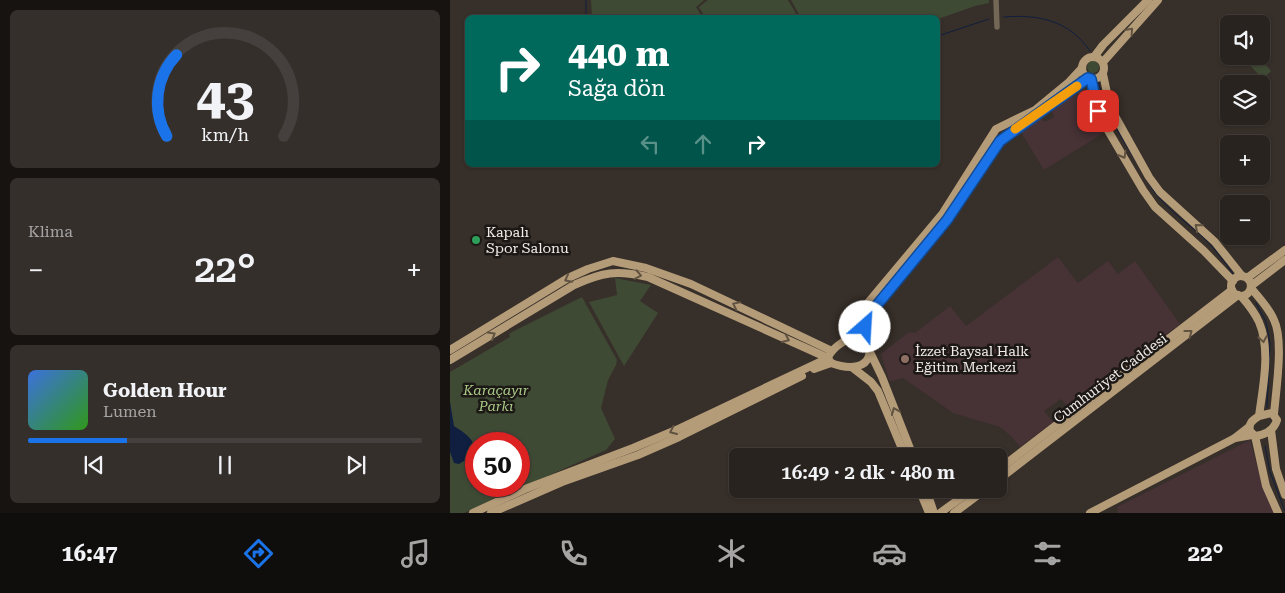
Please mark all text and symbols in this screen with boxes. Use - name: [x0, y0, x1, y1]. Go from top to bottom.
- map controls: [1220, 15, 1270, 245]
- button: sound: [1220, 15, 1270, 65]
- one-way arrow: [1124, 27, 1133, 36]
- text: 440 m: [568, 34, 669, 75]
- icon: right: [485, 35, 550, 100]
- text: 43: [196, 67, 254, 128]
- button: layers: [1220, 75, 1270, 125]
- text: Sağa dön: [568, 76, 665, 101]
- pin: [1077, 90, 1119, 132]
- icon: arrive: [1084, 97, 1112, 125]
- text: km/h: [201, 124, 249, 145]
- icon: left: [636, 130, 664, 158]
- icon: ahead: [689, 130, 717, 158]
- icon: right: [742, 130, 770, 158]
- button: +: [1220, 135, 1270, 185]
- one-way arrow: [1117, 150, 1127, 159]
- button: −: [1220, 195, 1270, 245]
- text: Klima: [28, 222, 73, 241]
- place label: Kapalı Spor Salonu: [486, 224, 569, 256]
- one-way arrow: [1195, 224, 1204, 232]
- marker: Kapalı Spor Salonu: [470, 234, 482, 246]
- text: 22°: [194, 247, 256, 291]
- text: −: [28, 254, 44, 287]
- text: +: [406, 254, 422, 287]
- one-way arrow: [633, 269, 642, 279]
- one-way arrow: [564, 273, 573, 283]
- position arrow: [838, 300, 890, 352]
- one-way arrow: [732, 301, 741, 311]
- street label: Cumhuriyet Caddesi: [1050, 330, 1170, 426]
- one-way arrow: [1183, 330, 1193, 339]
- one-way arrow: [486, 331, 495, 341]
- one-way arrow: [782, 334, 790, 344]
- one-way arrow: [1258, 334, 1268, 343]
- place label: İzzet Baysal Halk Eğitim Merkezi: [915, 343, 1029, 375]
- marker: İzzet Baysal Halk Eğitim Merkezi: [899, 353, 911, 365]
- text: Golden Hour: [103, 379, 227, 402]
- park label: Karaçayır Parkı: [462, 382, 529, 414]
- text: Lumen: [103, 402, 157, 421]
- one-way arrow: [891, 407, 902, 416]
- one-way arrow: [669, 424, 678, 435]
- speed limit sign: 50: [465, 432, 530, 497]
- icon: previous: [80, 451, 108, 479]
- icon: pause: [211, 451, 239, 479]
- icon: next: [342, 451, 370, 479]
- text: 16:49 · 2 dk · 480 m: [781, 461, 955, 484]
- icon: directions: [241, 536, 276, 571]
- icon: music: [398, 536, 433, 571]
- icon: phone: [556, 536, 591, 571]
- icon: climate: [714, 536, 749, 571]
- icon: car: [872, 536, 907, 571]
- icon: filters: [1030, 536, 1065, 571]
- text: 16:47: [61, 541, 118, 566]
- text: 22°: [1188, 541, 1223, 566]

